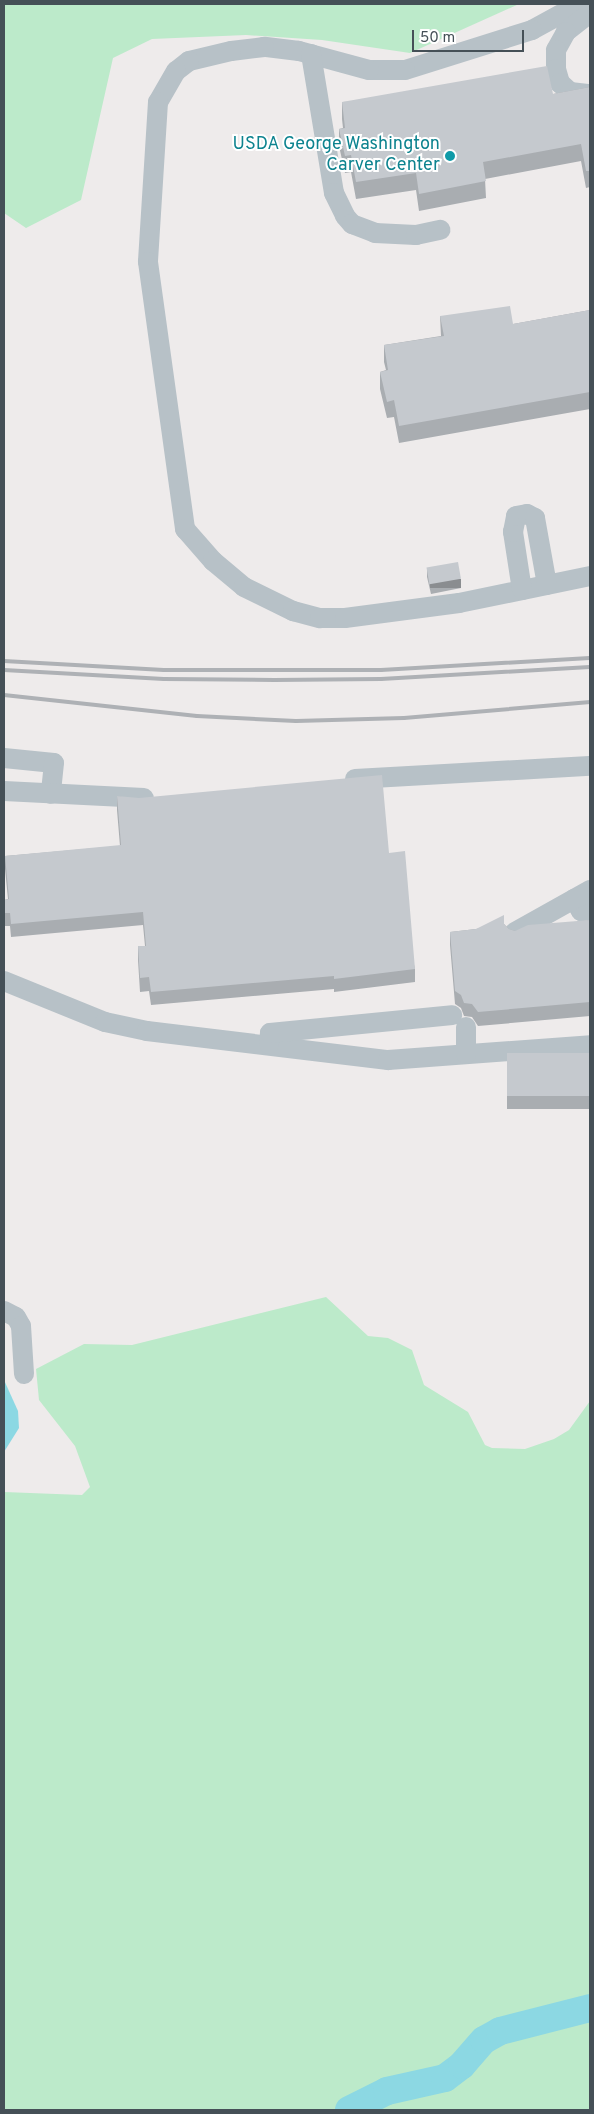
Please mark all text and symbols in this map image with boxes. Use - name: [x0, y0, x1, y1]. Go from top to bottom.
- scale bar: [414, 20, 526, 52]
- text: 50 m: [420, 29, 455, 48]
- place label: USDA George Washington Carver Center: [232, 135, 440, 178]
- marker: USDA George Washington Carver Center: [444, 150, 456, 162]

